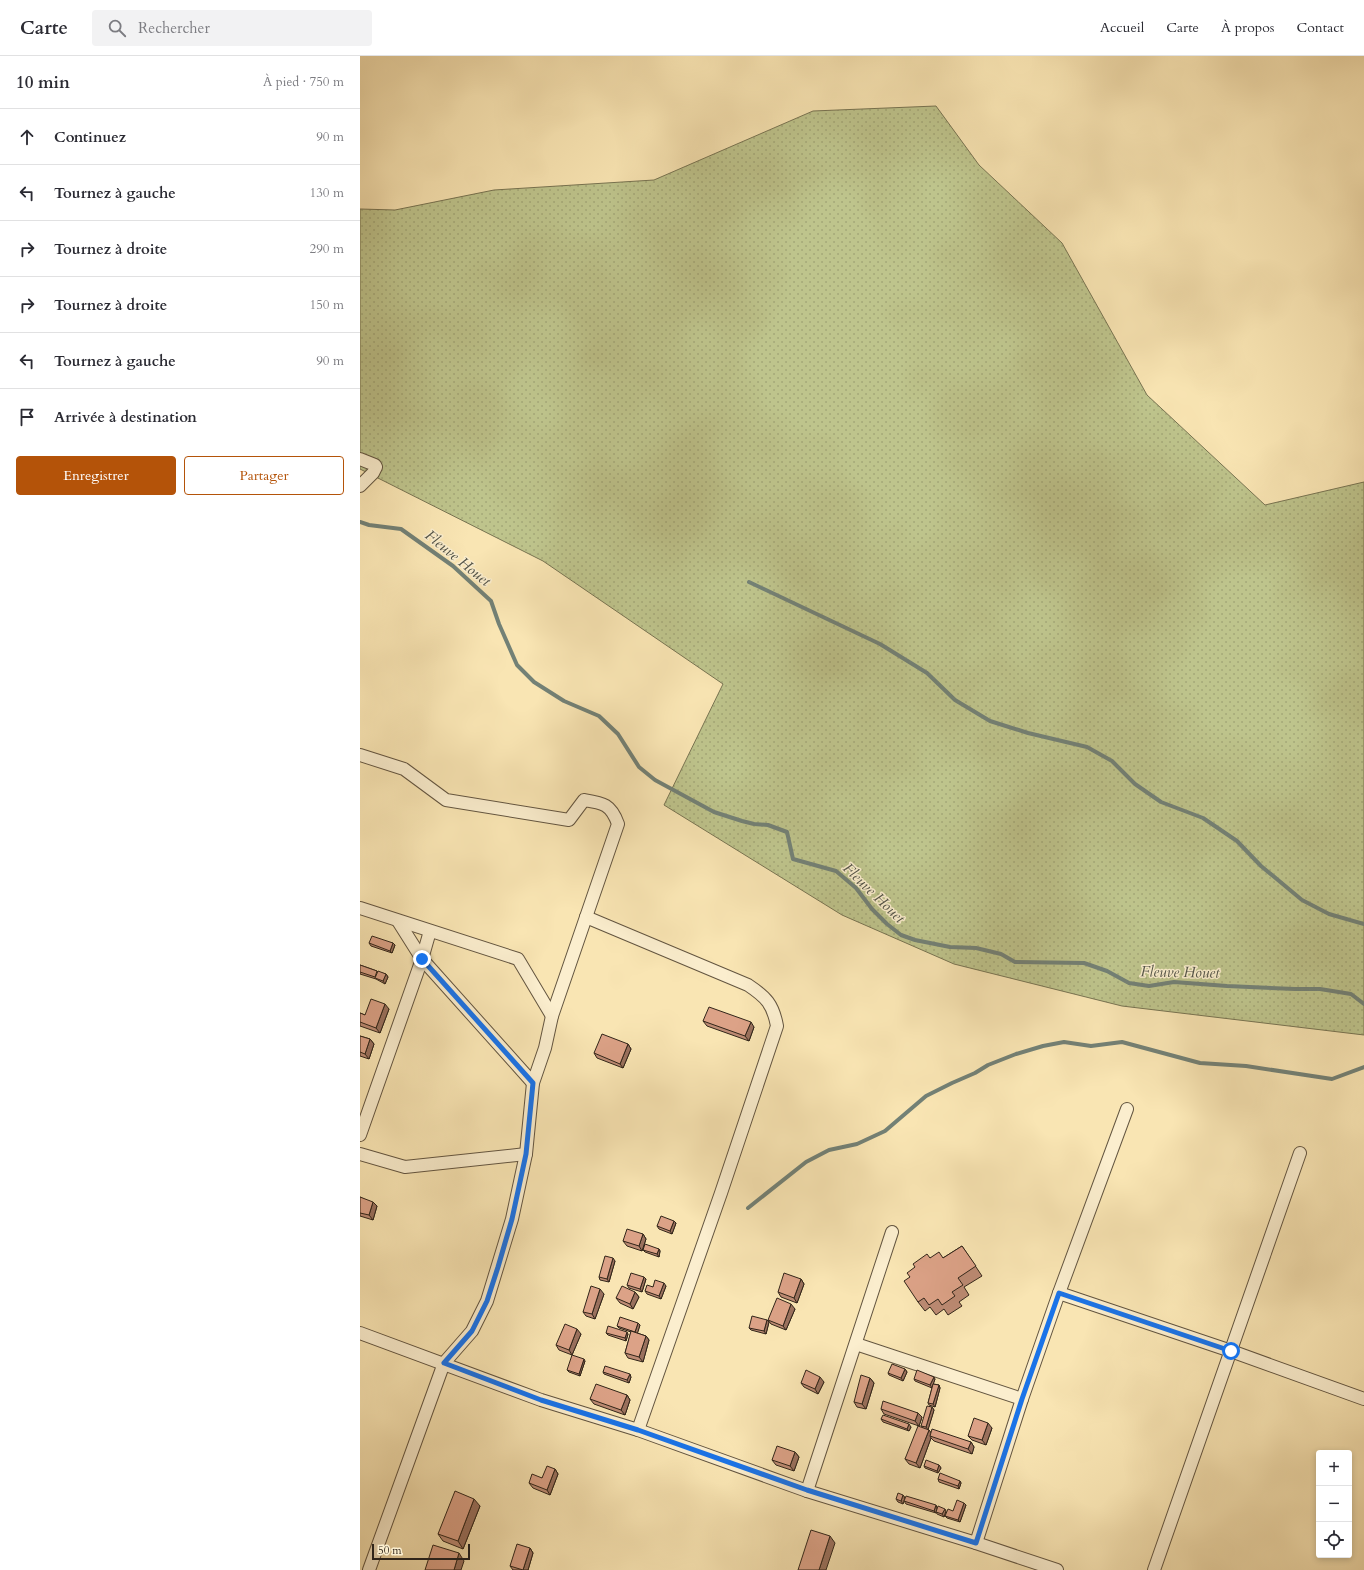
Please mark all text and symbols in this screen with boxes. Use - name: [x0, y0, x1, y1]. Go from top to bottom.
- search box: [92, 10, 372, 46]
- text: Carte: [20, 15, 68, 41]
- icon: search: [106, 17, 128, 39]
- text: Rechercher: [138, 18, 210, 38]
- text: Accueil: [1100, 18, 1144, 37]
- text: Carte: [1166, 18, 1199, 37]
- text: À propos: [1221, 18, 1274, 37]
- text: Contact: [1296, 18, 1344, 37]
- text: 10 min: [16, 71, 70, 94]
- text: À pied · 750 m: [263, 73, 344, 91]
- icon: ahead: [16, 126, 38, 148]
- text: Continuez: [54, 127, 126, 147]
- text: 90 m: [316, 128, 344, 146]
- icon: left: [16, 182, 38, 204]
- text: Tournez à gauche: [54, 183, 176, 203]
- text: 130 m: [310, 184, 344, 202]
- icon: right: [16, 238, 38, 260]
- text: Tournez à droite: [54, 239, 167, 259]
- text: 290 m: [310, 240, 344, 258]
- icon: right: [16, 294, 38, 316]
- text: Tournez à droite: [54, 295, 167, 315]
- text: 150 m: [310, 296, 344, 314]
- icon: left: [16, 350, 38, 372]
- text: Tournez à gauche: [54, 351, 176, 371]
- text: 90 m: [316, 352, 344, 370]
- icon: arrive: [16, 406, 38, 428]
- text: Arrivée à destination: [54, 407, 197, 427]
- button: Enregistrer: [16, 456, 176, 495]
- button: Partager: [184, 456, 344, 495]
- water label: Fleuve Houet: [421, 525, 496, 591]
- water label: Fleuve Houet: [839, 858, 910, 928]
- route end: [413, 950, 431, 968]
- water label: Fleuve Houet: [1140, 961, 1220, 983]
- route start: [1222, 1342, 1240, 1360]
- map controls: [1316, 1450, 1352, 1558]
- button: +: [1316, 1450, 1352, 1486]
- button: −: [1316, 1486, 1352, 1522]
- button: locate: [1316, 1522, 1352, 1558]
- scale bar: [372, 1542, 470, 1561]
- text: 50 m: [378, 1543, 402, 1558]

